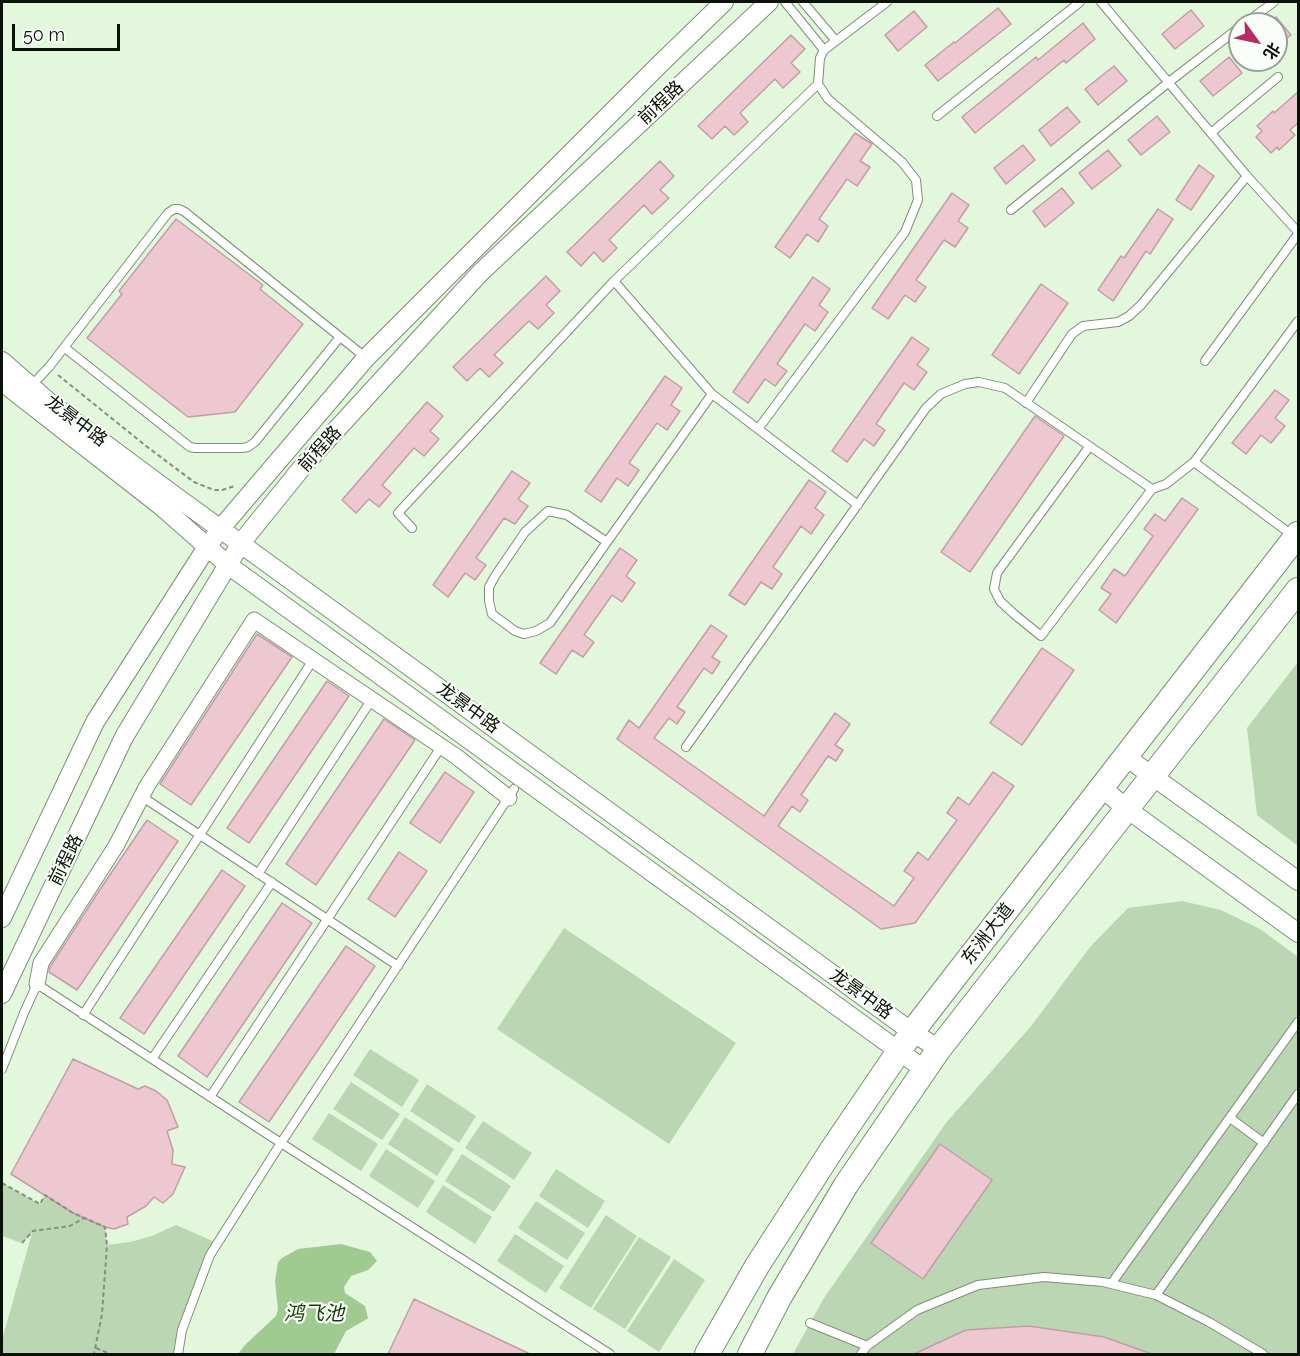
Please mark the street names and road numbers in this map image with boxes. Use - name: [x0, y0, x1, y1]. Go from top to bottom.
- street label: 前程路: [634, 77, 688, 129]
- street label: 龙景中路: [41, 391, 111, 451]
- street label: 前程路: [294, 422, 346, 476]
- street label: 龙景中路: [433, 678, 503, 738]
- street label: 前程路: [44, 831, 88, 889]
- street label: 东洲大道: [957, 899, 1019, 969]
- street label: 龙景中路: [826, 964, 896, 1024]

